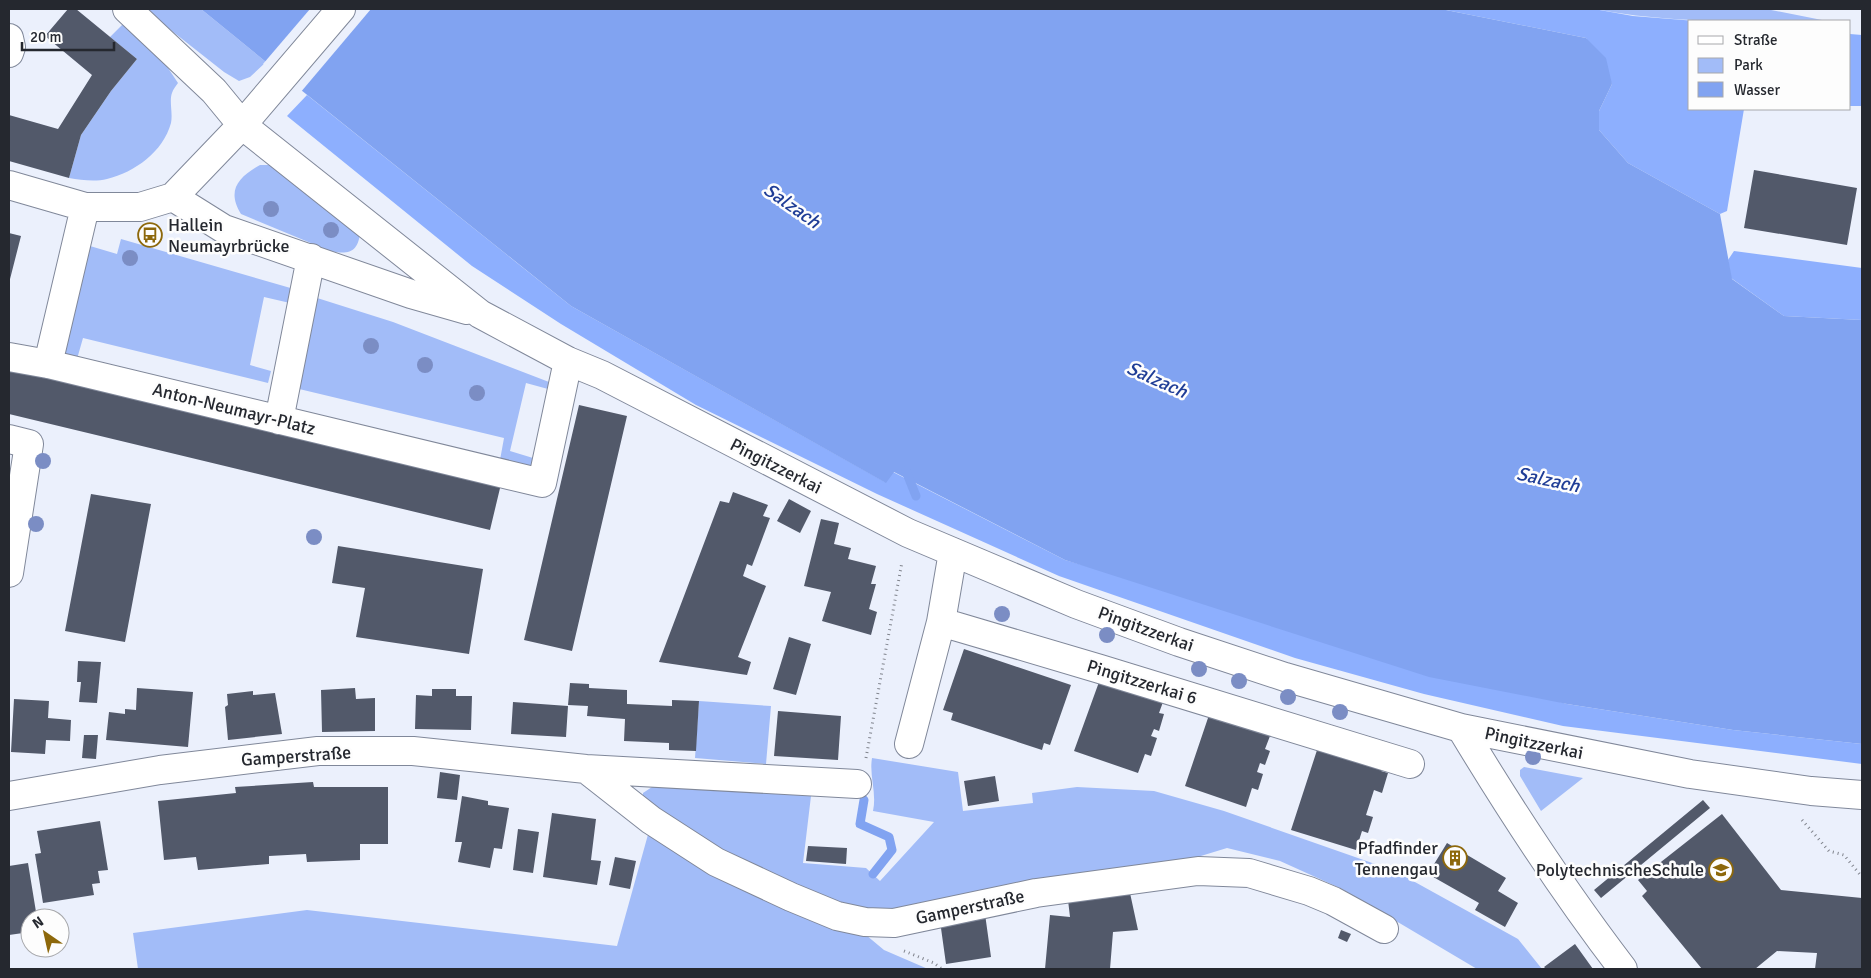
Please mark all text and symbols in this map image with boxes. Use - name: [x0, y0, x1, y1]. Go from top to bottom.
- scale bar: [22, 20, 115, 52]
- legend: [1688, 20, 1851, 110]
- text: 20 m: [30, 28, 61, 46]
- text: Straße: [1734, 31, 1778, 49]
- text: Park: [1734, 56, 1763, 74]
- text: Wasser: [1734, 81, 1780, 99]
- water label: Salzach: [759, 178, 825, 234]
- place label: Hallein Neumayrbrücke: [168, 214, 289, 257]
- bus stop icon: Hallein Neumayrbrücke: [137, 222, 163, 248]
- water label: Salzach: [1123, 356, 1191, 404]
- street label: Anton-Neumayr-Platz: [150, 378, 318, 440]
- street label: Pingitzzerkai: [726, 433, 826, 499]
- water label: Salzach: [1514, 462, 1582, 498]
- street label: Pingitzzerkai: [1095, 602, 1197, 656]
- street label: Pingitzzerkai 6: [1084, 655, 1200, 709]
- street label: Pingitzzerkai: [1483, 722, 1585, 764]
- street label: Gamperstraße: [240, 741, 352, 771]
- place label: Pfadfinder Tennengau: [1355, 837, 1438, 880]
- building icon: Pfadfinder Tennengau: [1442, 845, 1468, 871]
- school or university icon: PolytechnischeSchule: [1708, 857, 1734, 883]
- place label: PolytechnischeSchule: [1536, 859, 1704, 881]
- street label: Gamperstraße: [914, 885, 1026, 929]
- north arrow: [20, 908, 70, 958]
- text: N: [29, 913, 47, 932]

